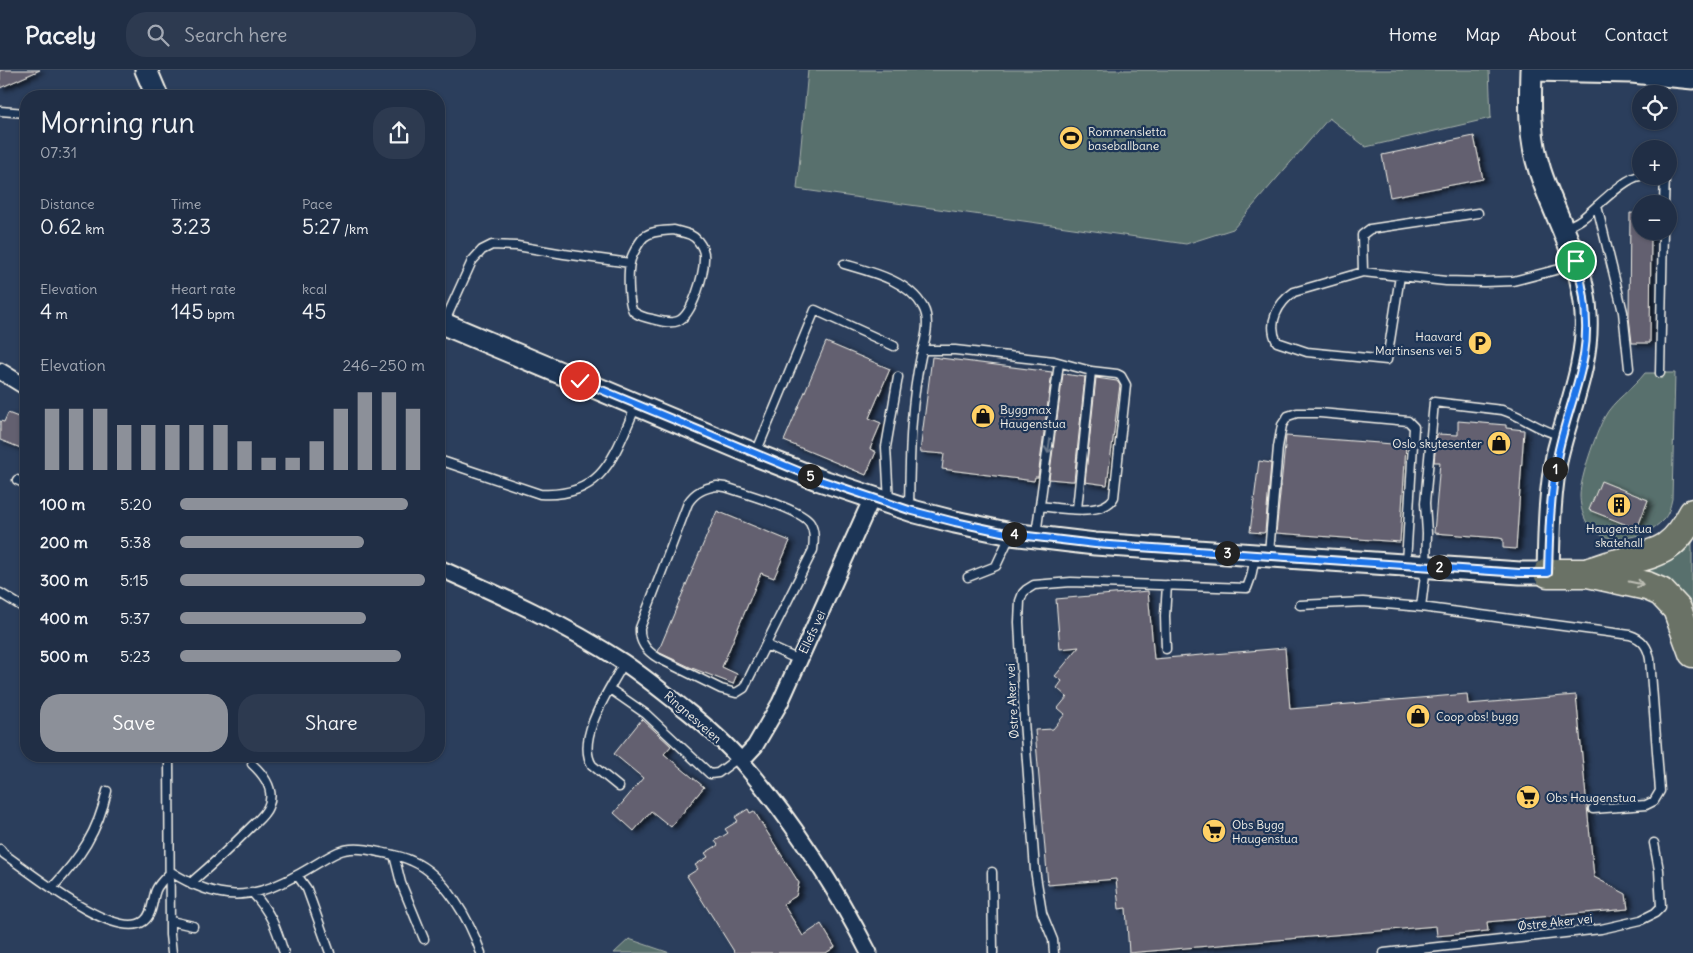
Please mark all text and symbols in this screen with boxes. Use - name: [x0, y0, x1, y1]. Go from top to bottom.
- search box: [126, 12, 476, 57]
- text: Pacely: [25, 20, 96, 50]
- icon: search: [144, 21, 172, 49]
- text: Search here: [184, 23, 287, 47]
- text: Home: [1389, 23, 1437, 46]
- text: Map: [1465, 23, 1500, 46]
- text: About: [1528, 23, 1576, 46]
- text: Contact: [1604, 23, 1668, 46]
- map controls: [1632, 85, 1677, 240]
- button: locate: [1632, 85, 1677, 130]
- text: Morning run: [40, 105, 195, 141]
- button: share: [373, 107, 425, 159]
- place label: Rommensletta baseballbane: [1088, 124, 1166, 153]
- sports icon: Rommensletta baseballbane: [1058, 125, 1084, 151]
- button: +: [1632, 140, 1677, 185]
- text: 07:31: [40, 142, 77, 162]
- text: Distance: [40, 195, 95, 213]
- text: Time: [171, 195, 201, 213]
- text: Pace: [302, 195, 332, 213]
- button: −: [1632, 195, 1677, 240]
- text: 0.62: [40, 213, 82, 240]
- text: 3:23: [171, 213, 211, 240]
- text: 5:27: [302, 213, 341, 240]
- text: km: [82, 220, 105, 238]
- text: /km: [341, 220, 368, 238]
- pin: [1555, 240, 1597, 282]
- icon: arrive: [1562, 247, 1590, 275]
- text: Elevation: [40, 280, 97, 298]
- text: Heart rate: [171, 280, 236, 298]
- text: kcal: [302, 280, 327, 298]
- text: 4: [40, 298, 52, 325]
- text: 145: [171, 298, 204, 325]
- text: 45: [302, 298, 326, 325]
- text: m: [52, 305, 68, 323]
- text: bpm: [204, 305, 235, 323]
- place label: Haavard Martinsens vei 5: [1375, 329, 1462, 358]
- parking icon: Haavard Martinsens vei 5: [1467, 330, 1493, 356]
- text: Elevation: [40, 355, 106, 375]
- text: 246–250 m: [343, 355, 425, 375]
- pin: [559, 360, 601, 402]
- icon: check: [566, 367, 594, 395]
- place label: Byggmax Haugenstua: [1000, 402, 1066, 431]
- shop icon: Byggmax Haugenstua: [970, 403, 996, 429]
- shop icon: Oslo skytesenter: [1486, 430, 1512, 456]
- place label: Oslo skytesenter: [1392, 436, 1482, 451]
- one-way arrow: [1044, 438, 1054, 454]
- pin: 1: [1542, 456, 1568, 482]
- text: 1: [1553, 460, 1558, 478]
- pin: 5: [798, 464, 822, 488]
- text: 5: [806, 467, 815, 485]
- building icon: Haugenstua skatehall: [1606, 492, 1632, 518]
- text: 100 m: [40, 494, 85, 514]
- text: 5:20: [120, 494, 152, 514]
- place label: Haugenstua skatehall: [1586, 521, 1652, 550]
- pin: 4: [1002, 522, 1026, 546]
- text: 4: [1010, 525, 1019, 543]
- text: 200 m: [40, 532, 88, 552]
- text: 5:38: [120, 532, 151, 552]
- pin: 3: [1214, 540, 1240, 566]
- text: 3: [1224, 544, 1231, 562]
- pin: 2: [1426, 554, 1452, 580]
- text: 2: [1436, 558, 1443, 576]
- text: 300 m: [40, 570, 88, 590]
- text: 5:15: [120, 570, 148, 590]
- one-way arrow: [1627, 579, 1643, 588]
- text: 400 m: [40, 608, 88, 628]
- text: 5:37: [120, 608, 150, 628]
- street label: Ellefs vei: [795, 608, 829, 656]
- text: 500 m: [40, 646, 88, 666]
- text: 5:23: [120, 646, 151, 666]
- street label: Østre Aker vei: [1003, 663, 1021, 739]
- street label: Ringnesveien: [661, 688, 725, 746]
- button: Save: [40, 694, 228, 752]
- button: Share: [238, 694, 425, 752]
- shop icon: Coop obs! bygg: [1405, 703, 1431, 729]
- place label: Coop obs! bygg: [1436, 709, 1518, 724]
- supermarket icon: Obs Haugenstua: [1515, 784, 1541, 810]
- place label: Obs Haugenstua: [1546, 790, 1636, 805]
- place label: Obs Bygg Haugenstua: [1232, 817, 1298, 846]
- supermarket icon: Obs Bygg Haugenstua: [1201, 818, 1227, 844]
- street label: Østre Aker vei: [1517, 911, 1593, 933]

